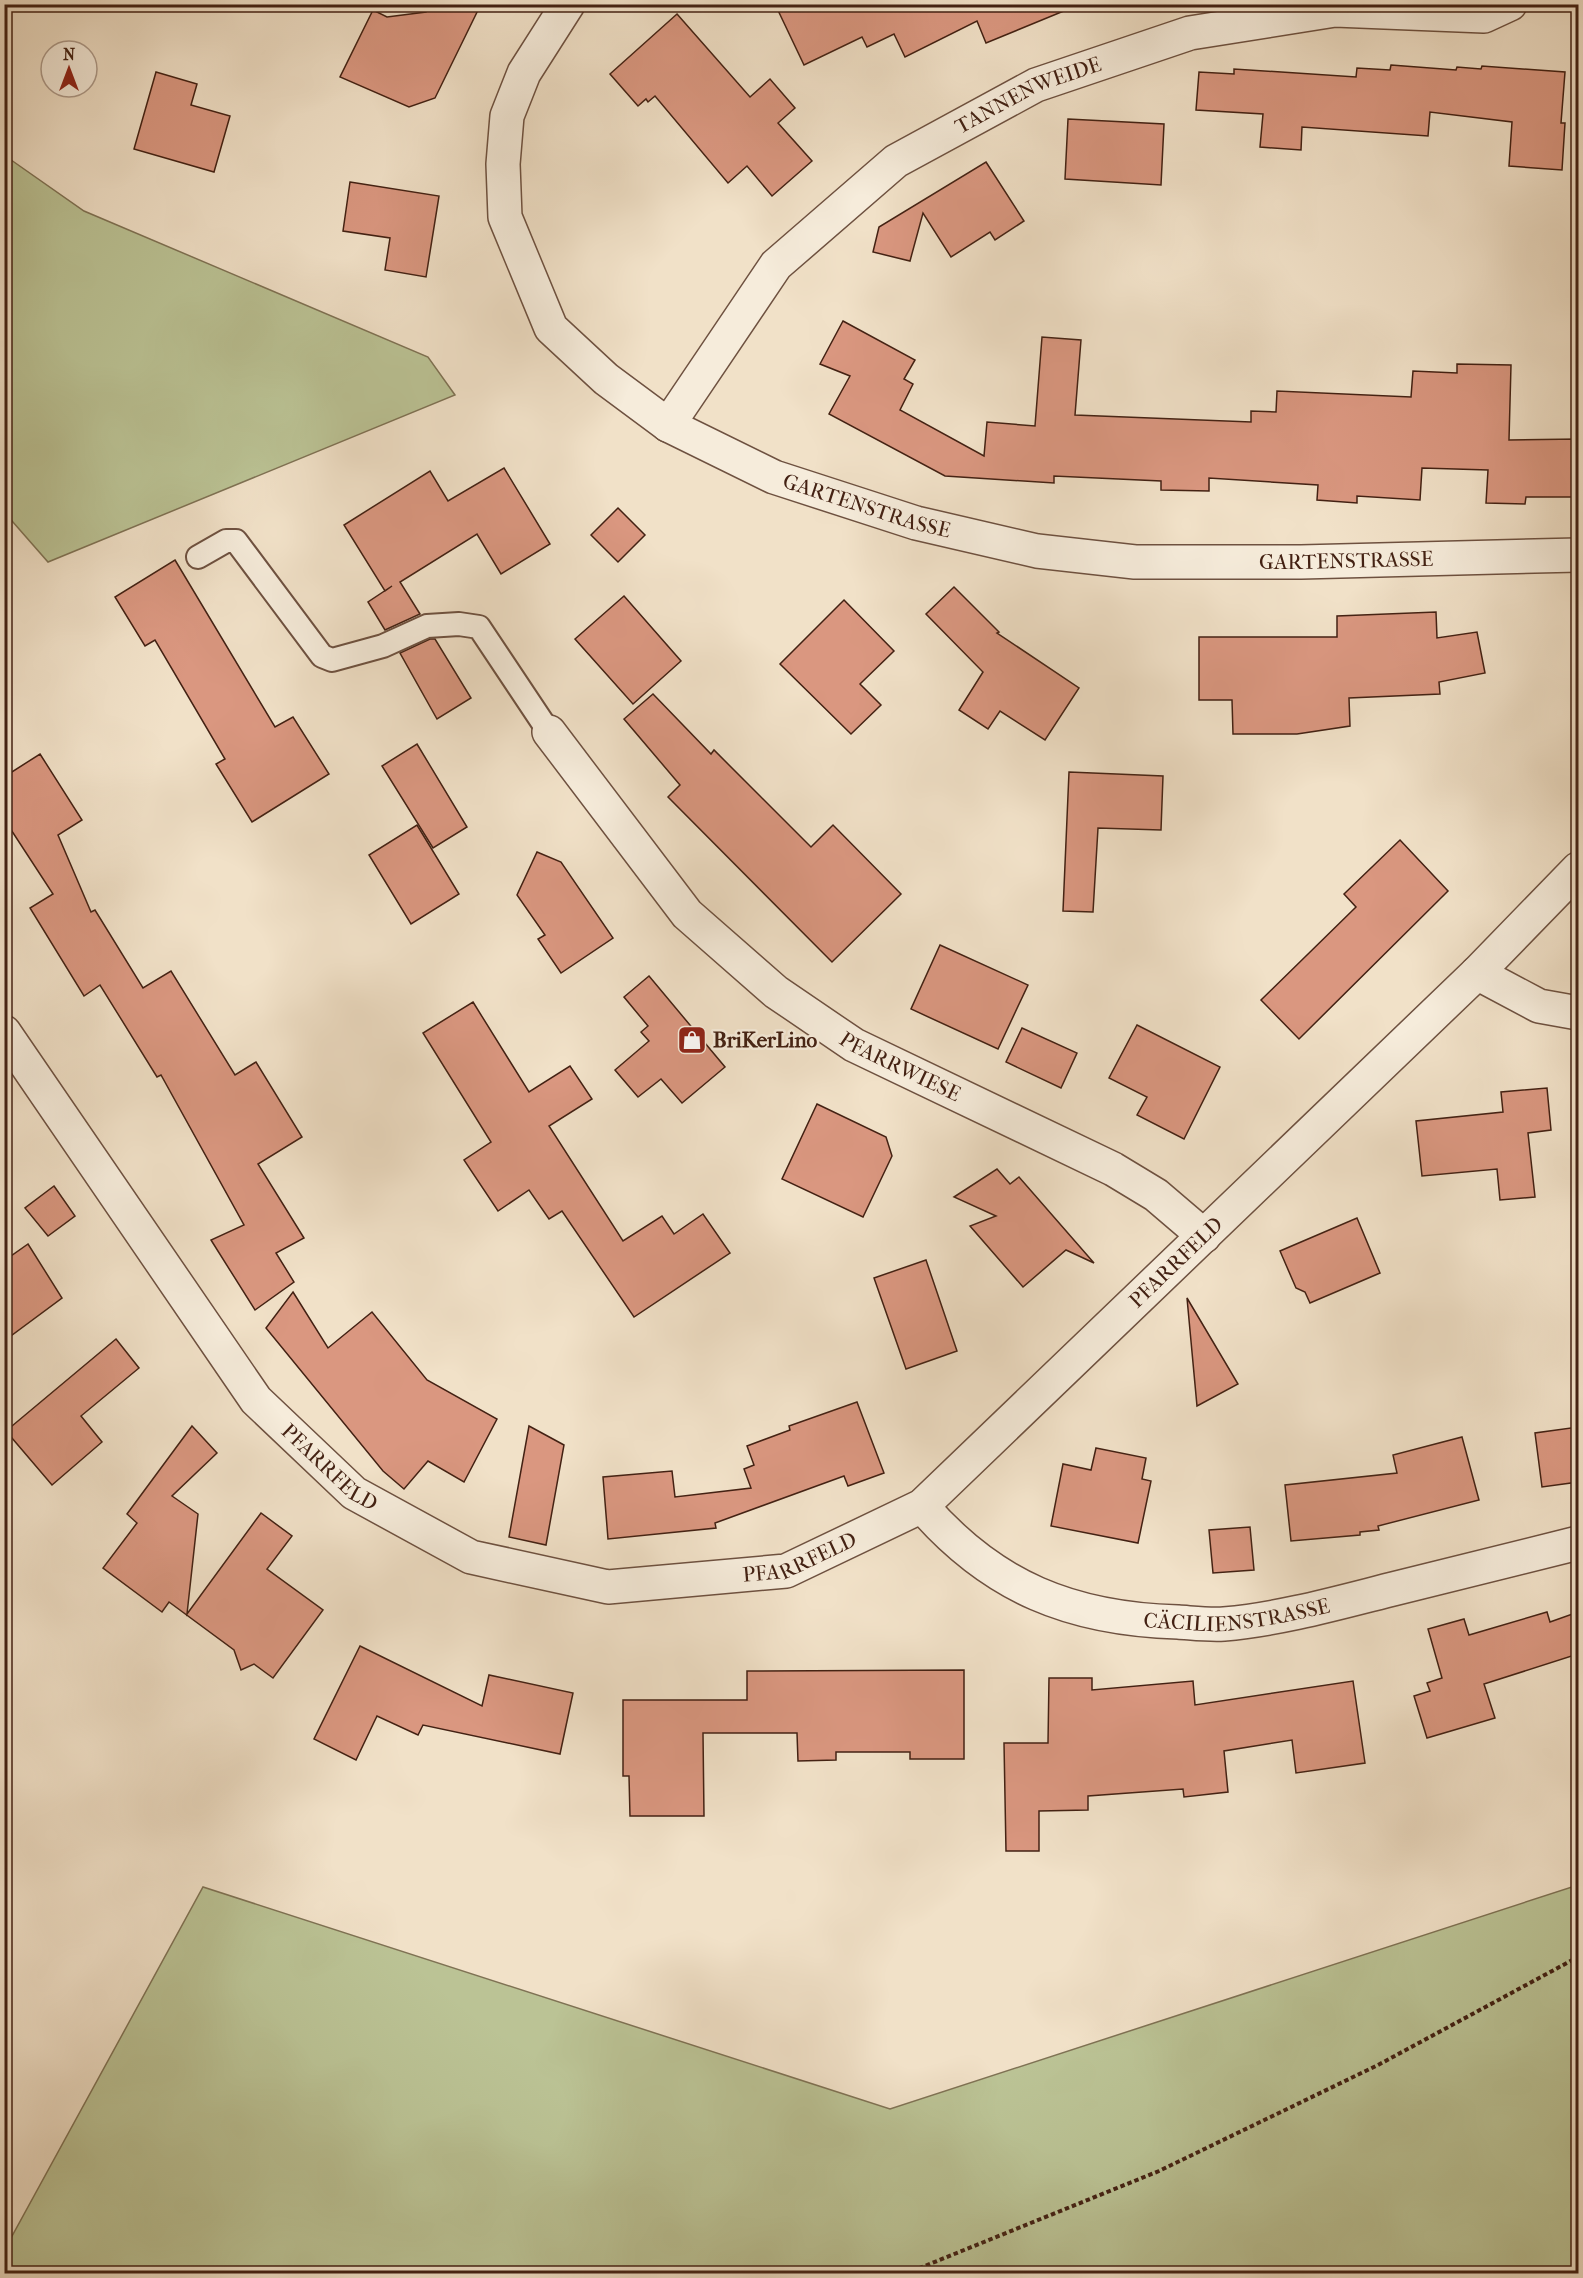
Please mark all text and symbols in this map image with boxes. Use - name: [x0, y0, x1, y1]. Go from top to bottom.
- north arrow: [39, 39, 99, 99]
- text: N: [63, 45, 76, 64]
- street label: TANNENWEIDE: [951, 52, 1104, 139]
- street label: GARTENSTRASSE: [780, 469, 953, 543]
- street label: GARTENSTRASSE: [1259, 547, 1434, 574]
- shop icon: BriKerLino: [676, 1024, 708, 1056]
- street label: PFARRWIESE: [835, 1027, 965, 1106]
- place label: BriKerLino: [713, 1028, 818, 1052]
- street label: PFARRFELD: [1124, 1212, 1227, 1313]
- street label: PFARRFELD: [277, 1419, 382, 1516]
- street label: PFARRFELD: [741, 1527, 860, 1587]
- street label: CÄCILIENSTRASSE: [1143, 1593, 1332, 1636]

